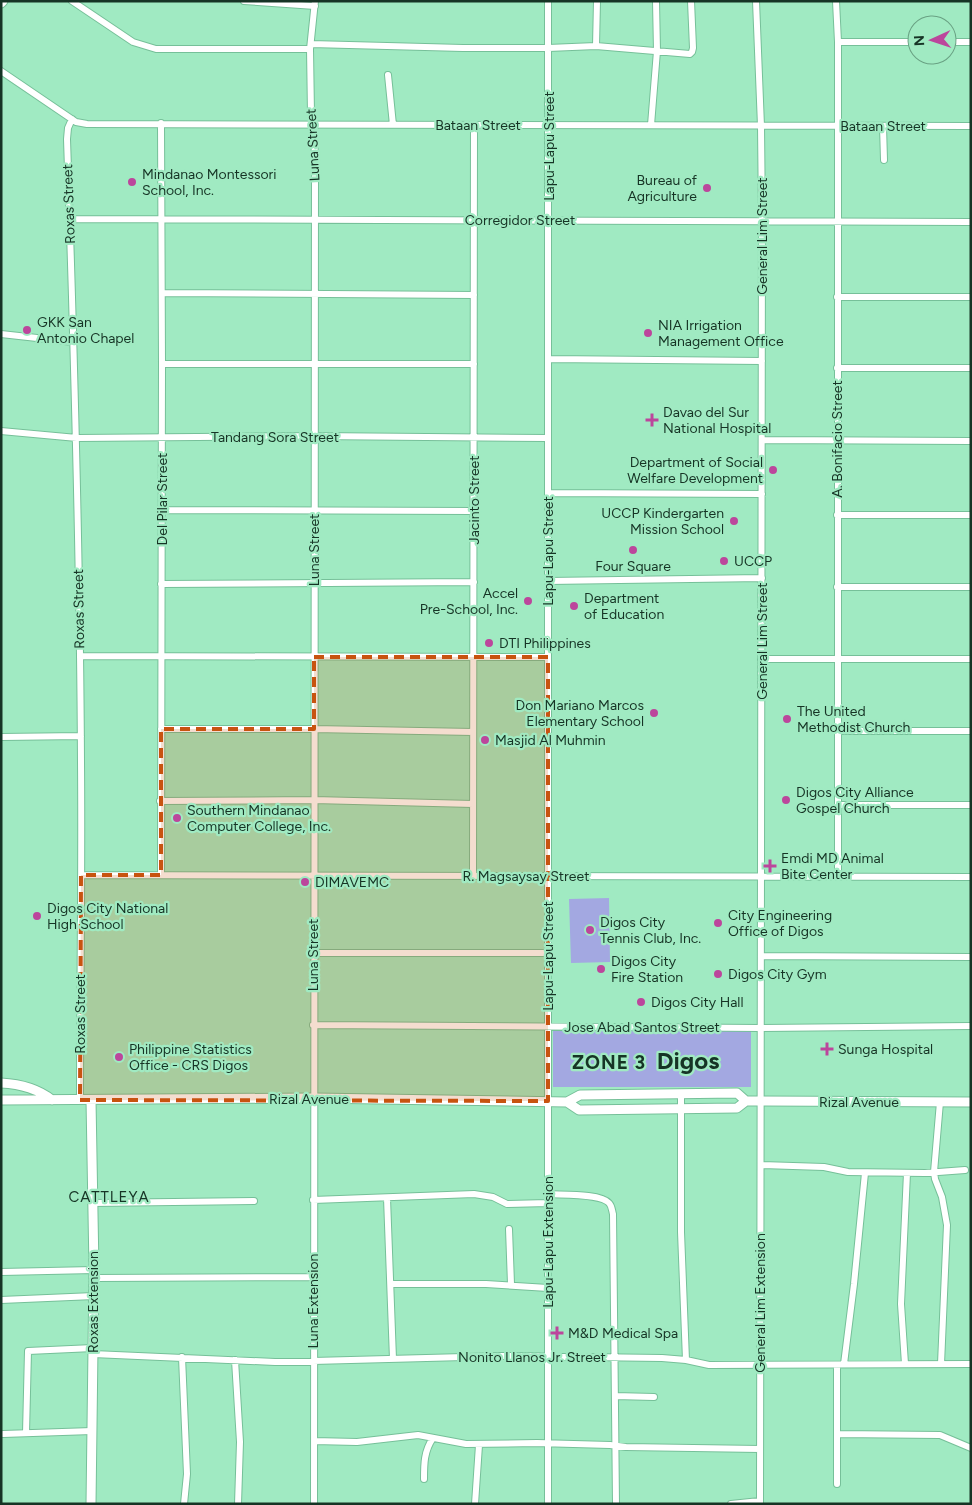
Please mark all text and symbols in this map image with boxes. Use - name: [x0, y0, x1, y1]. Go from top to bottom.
- north arrow: [907, 15, 957, 65]
- text: N: [911, 35, 928, 47]
- street label: Lapu-Lapu Street: [541, 91, 558, 201]
- street label: Luna Street: [303, 108, 323, 182]
- street label: Bataan Street: [435, 117, 521, 134]
- street label: Bataan Street: [840, 118, 926, 135]
- street label: Roxas Street: [59, 164, 79, 244]
- place label: Mindanao Montessori School, Inc.: [142, 166, 277, 199]
- place label: Bureau of Agriculture: [627, 172, 698, 205]
- marker: Mindanao Montessori School, Inc.: [126, 176, 138, 188]
- street label: General Lim Street: [754, 177, 771, 295]
- marker: Bureau of Agriculture: [701, 182, 713, 194]
- street label: Corregidor Street: [465, 212, 575, 229]
- place label: GKK San Antonio Chapel: [37, 314, 134, 347]
- place label: NIA Irrigation Management Office: [658, 317, 784, 350]
- marker: GKK San Antonio Chapel: [21, 324, 33, 336]
- marker: NIA Irrigation Management Office: [642, 327, 654, 339]
- street label: A. Bonifacio Street: [829, 380, 846, 498]
- place label: Davao del Sur National Hospital: [663, 404, 771, 437]
- marker: Davao del Sur National Hospital: [645, 413, 659, 427]
- street label: Tandang Sora Street: [211, 429, 339, 446]
- street label: Del Pilar Street: [154, 453, 171, 545]
- place label: Department of Social Welfare Development: [627, 454, 763, 487]
- street label: Jacinto Street: [466, 455, 483, 545]
- marker: Department of Social Welfare Development: [767, 464, 779, 476]
- street label: Lapu-Lapu Street: [540, 496, 557, 606]
- place label: UCCP Kindergarten Mission School: [601, 505, 724, 538]
- street label: Luna Street: [306, 514, 323, 586]
- marker: UCCP Kindergarten Mission School: [728, 515, 740, 527]
- marker: Four Square: [627, 544, 639, 556]
- place label: UCCP: [734, 553, 772, 570]
- marker: UCCP: [718, 555, 730, 567]
- place label: Four Square: [595, 558, 671, 575]
- street label: Roxas Street: [70, 569, 88, 649]
- street label: General Lim Street: [754, 582, 771, 700]
- place label: Accel Pre-School, Inc.: [420, 585, 518, 618]
- place label: Department of Education: [584, 590, 664, 623]
- marker: Accel Pre-School, Inc.: [522, 595, 534, 607]
- marker: Department of Education: [568, 600, 580, 612]
- place label: DTI Philippines: [499, 635, 591, 652]
- marker: DTI Philippines: [483, 637, 495, 649]
- place label: Don Mariano Marcos Elementary School: [516, 697, 644, 730]
- place label: The United Methodist Church: [797, 703, 910, 736]
- marker: Don Mariano Marcos Elementary School: [648, 707, 660, 719]
- marker: The United Methodist Church: [781, 713, 793, 725]
- place label: Masjid Al Muhmin: [495, 732, 606, 749]
- marker: Masjid Al Muhmin: [479, 734, 491, 746]
- place label: Digos City Alliance Gospel Church: [796, 784, 914, 817]
- marker: Digos City Alliance Gospel Church: [780, 794, 792, 806]
- place label: Southern Mindanao Computer College, Inc.: [187, 802, 331, 835]
- marker: Southern Mindanao Computer College, Inc.: [171, 812, 183, 824]
- place label: Emdi MD Animal Bite Center: [781, 850, 884, 883]
- marker: Emdi MD Animal Bite Center: [763, 859, 777, 873]
- street label: R. Magsaysay Street: [463, 868, 589, 885]
- place label: DIMAVEMC: [315, 874, 389, 891]
- marker: DIMAVEMC: [299, 876, 311, 888]
- place label: Digos City National High School: [47, 900, 168, 933]
- street label: Lapu-Lapu Street: [540, 901, 557, 1011]
- place label: City Engineering Office of Digos: [728, 907, 832, 940]
- marker: Digos City National High School: [31, 910, 43, 922]
- place label: Digos City Tennis Club, Inc.: [600, 914, 701, 947]
- marker: City Engineering Office of Digos: [712, 917, 724, 929]
- street label: Luna Street: [305, 919, 322, 991]
- marker: Digos City Tennis Club, Inc.: [584, 924, 596, 936]
- place label: Digos City Fire Station: [611, 953, 683, 986]
- marker: Digos City Fire Station: [595, 963, 607, 975]
- place label: Digos City Gym: [728, 966, 827, 983]
- marker: Digos City Gym: [712, 968, 724, 980]
- street label: Roxas Street: [72, 974, 89, 1054]
- place label: Digos City Hall: [651, 994, 743, 1011]
- marker: Digos City Hall: [635, 996, 647, 1008]
- street label: Jose Abad Santos Street: [564, 1019, 720, 1036]
- place label: Philippine Statistics Office - CRS Digos: [129, 1041, 252, 1074]
- place label: Sunga Hospital: [838, 1041, 933, 1058]
- marker: Sunga Hospital: [820, 1042, 834, 1056]
- district label: Digos: [657, 1046, 719, 1075]
- marker: Philippine Statistics Office - CRS Digos: [113, 1051, 125, 1063]
- district label: ZONE 3: [572, 1051, 646, 1074]
- street label: Rizal Avenue: [269, 1091, 349, 1108]
- street label: Rizal Avenue: [819, 1094, 899, 1111]
- street label: Lapu-Lapu Extension: [540, 1176, 557, 1308]
- district label: CATTLEYA: [68, 1188, 150, 1206]
- street label: General Lim Extension: [752, 1233, 769, 1373]
- street label: Roxas Extension: [85, 1251, 102, 1353]
- street label: Luna Extension: [305, 1253, 322, 1348]
- place label: M&D Medical Spa: [568, 1325, 678, 1342]
- marker: M&D Medical Spa: [550, 1326, 564, 1340]
- street label: Nonito Llanos Jr. Street: [458, 1349, 606, 1366]

